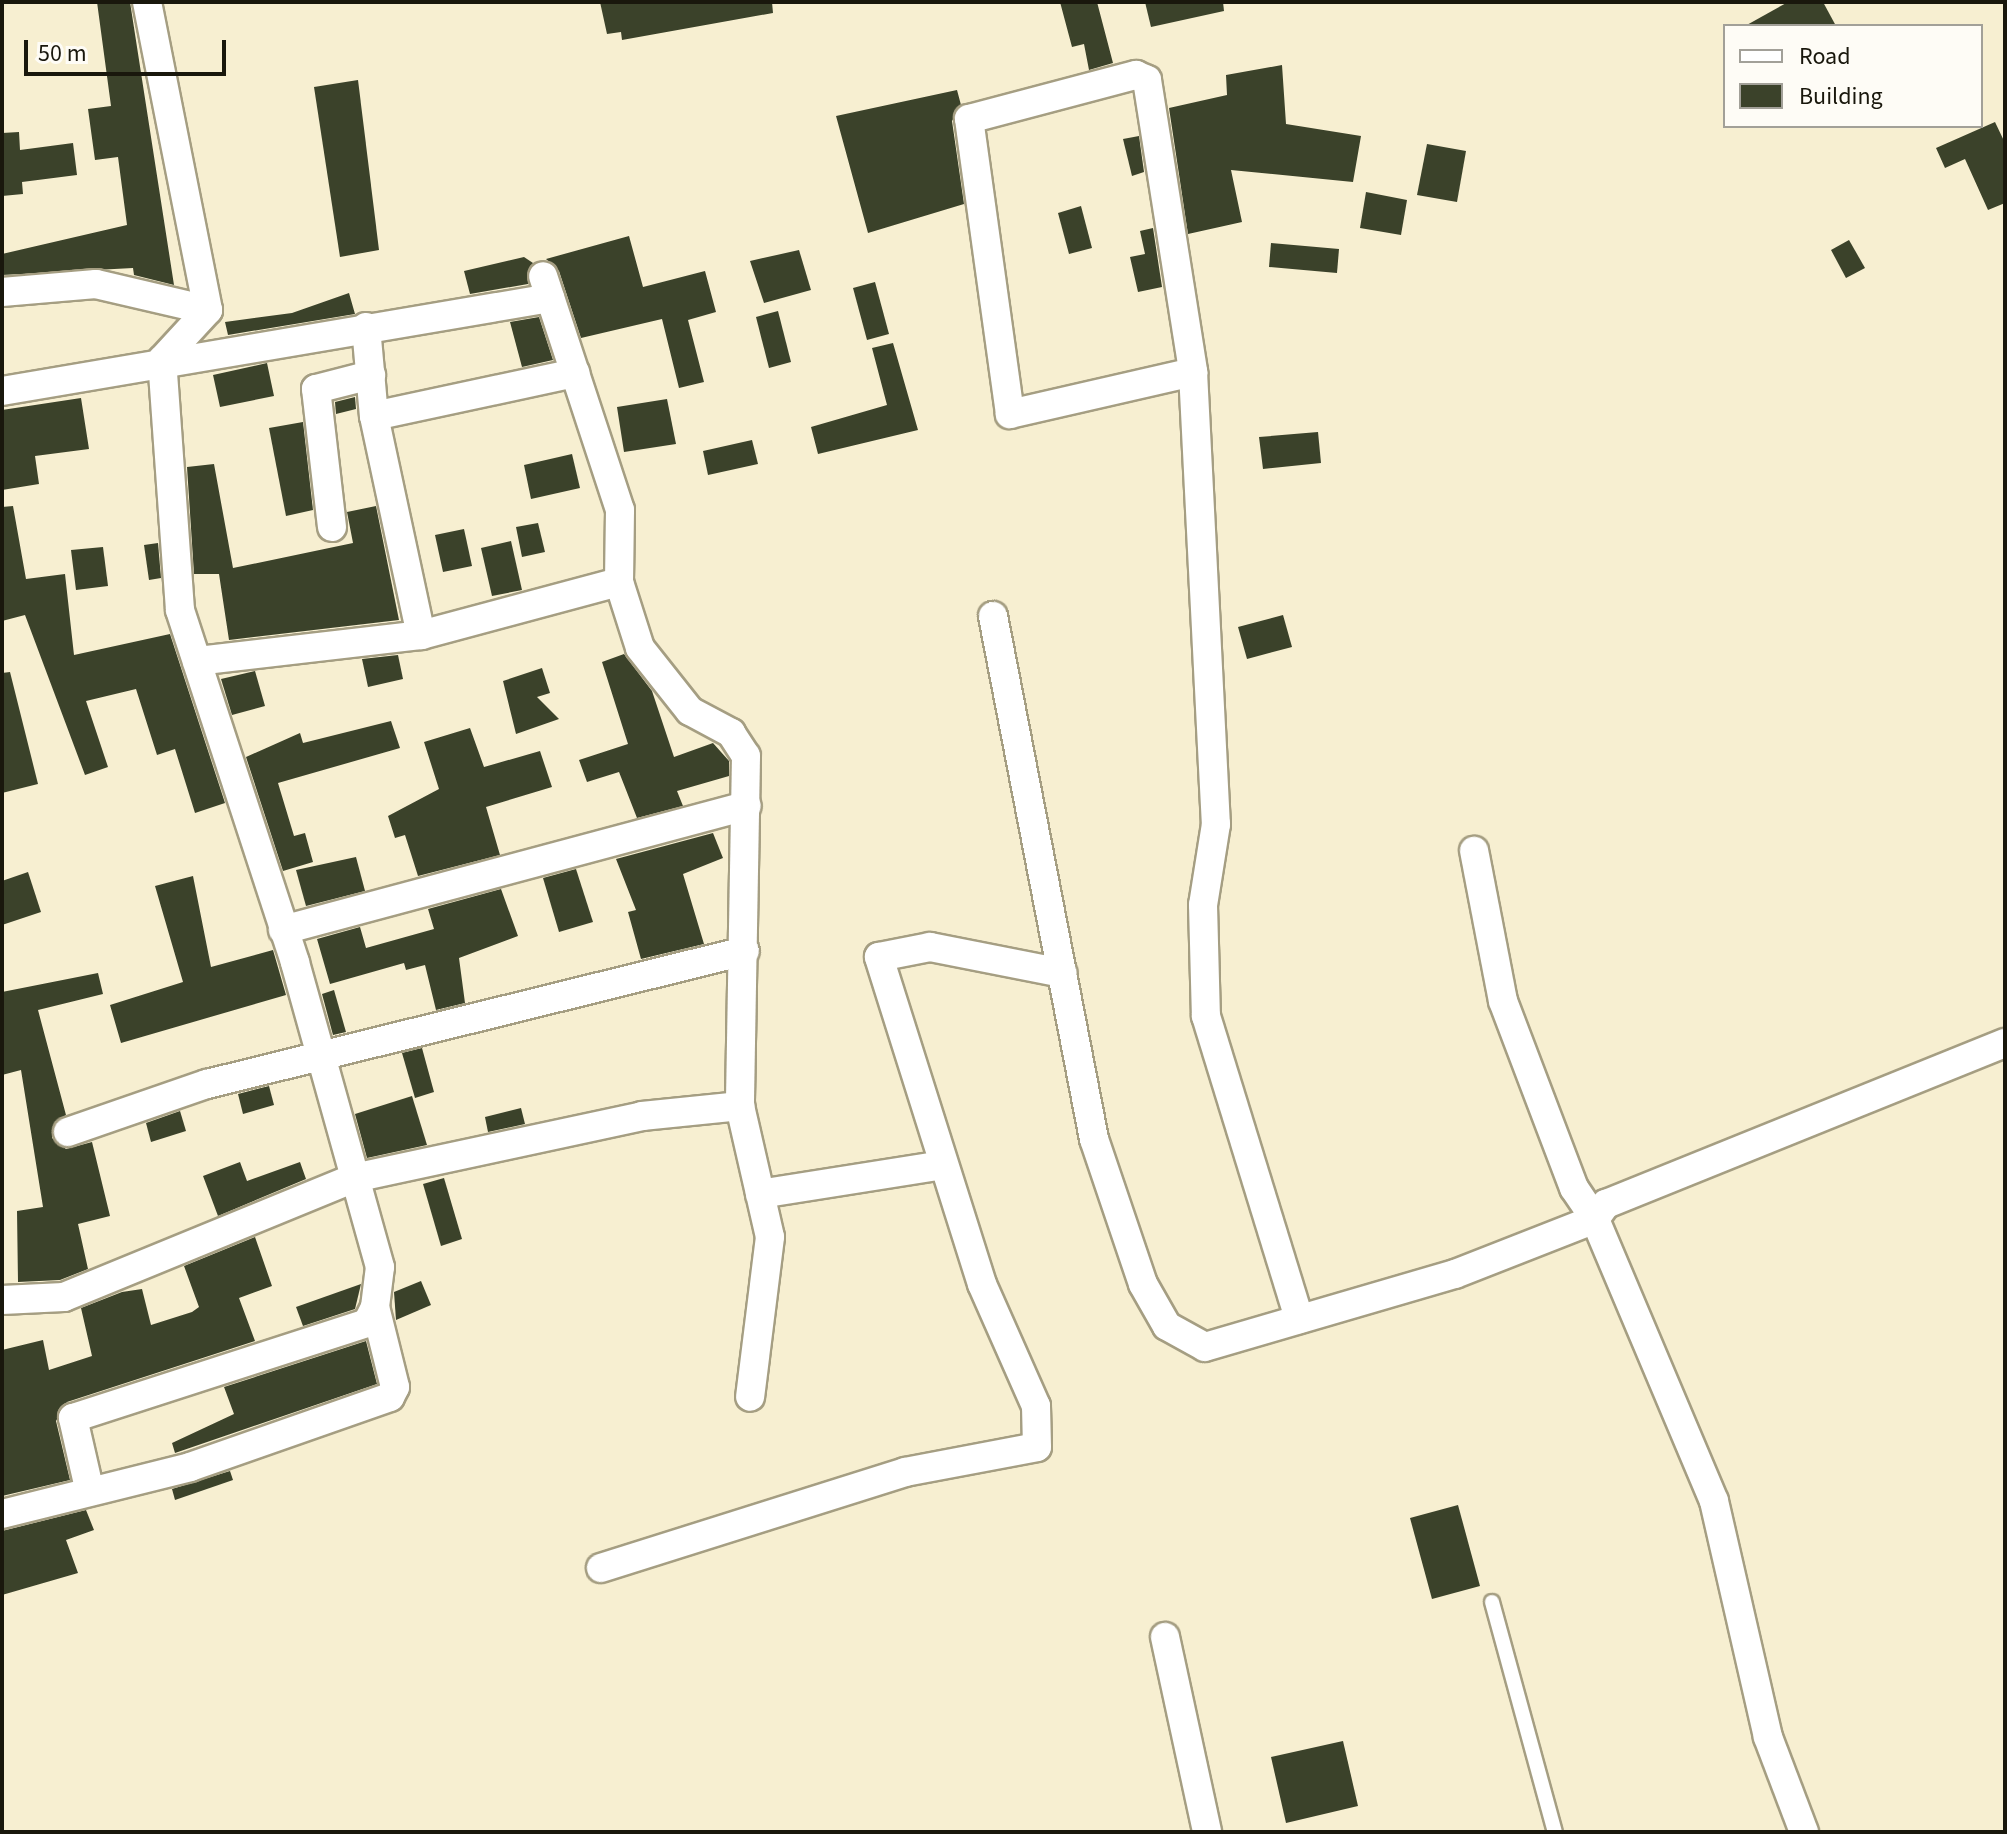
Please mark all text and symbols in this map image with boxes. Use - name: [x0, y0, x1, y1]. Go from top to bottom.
- scale bar: [28, 24, 230, 74]
- legend: [1723, 24, 1983, 128]
- text: 50 m: [38, 36, 87, 71]
- text: Road: [1799, 39, 1851, 74]
- text: Building: [1799, 79, 1883, 114]

